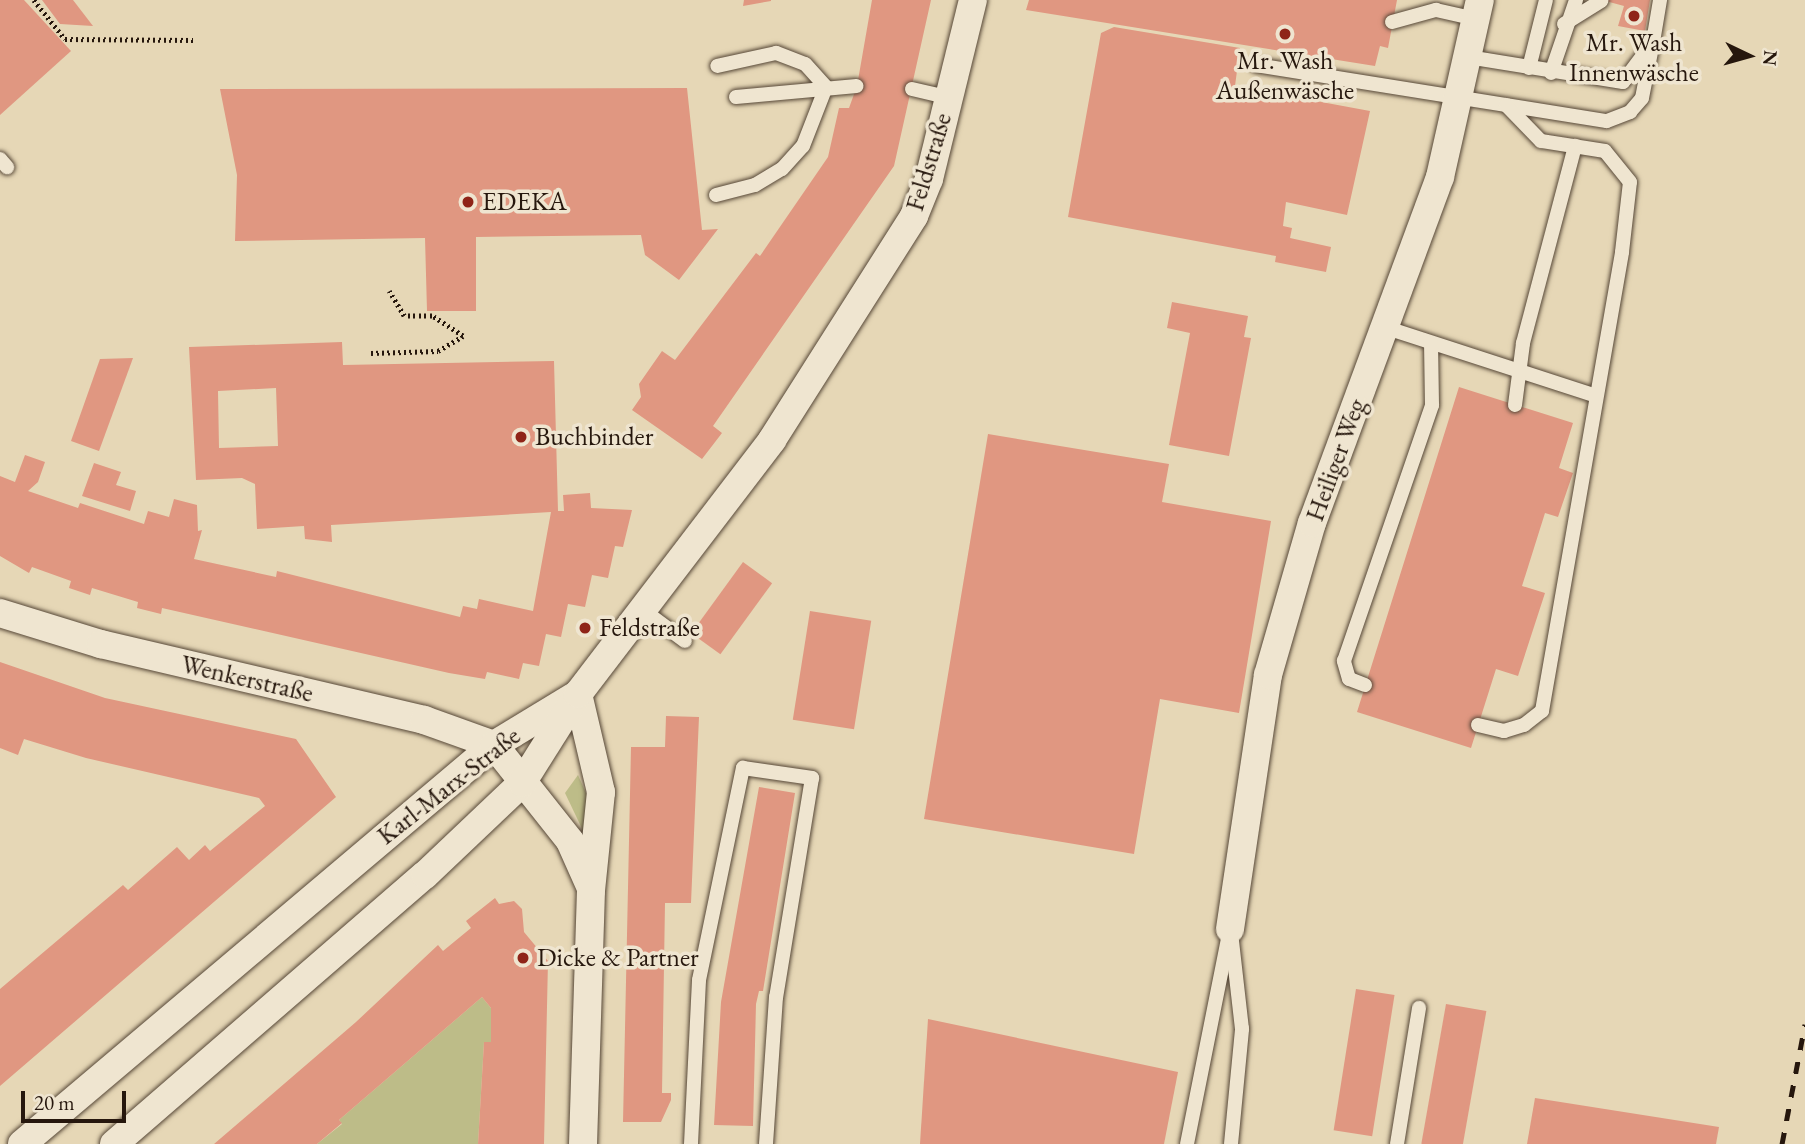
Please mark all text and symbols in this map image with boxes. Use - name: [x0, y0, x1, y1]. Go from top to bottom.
- marker: Mr. Wash Innenwäsche: [1626, 8, 1642, 24]
- north arrow: [1714, 21, 1784, 91]
- marker: Mr. Wash Außenwäsche: [1277, 26, 1293, 42]
- place label: Mr. Wash Innenwäsche: [1569, 27, 1699, 88]
- place label: Mr. Wash Außenwäsche: [1216, 45, 1354, 106]
- text: N: [1757, 49, 1784, 67]
- street label: Feldstraße: [899, 109, 959, 215]
- place label: EDEKA: [482, 186, 567, 218]
- marker: EDEKA: [460, 194, 476, 210]
- street label: Heiliger Weg: [1299, 394, 1373, 526]
- place label: Buchbinder: [535, 421, 653, 453]
- marker: Buchbinder: [513, 429, 529, 445]
- place label: Feldstraße: [599, 612, 700, 644]
- marker: Feldstraße: [577, 620, 593, 636]
- street label: Wenkerstraße: [178, 649, 316, 709]
- street label: Karl-Marx-Straße: [371, 720, 527, 852]
- place label: Dicke & Partner: [537, 942, 699, 974]
- marker: Dicke & Partner: [515, 950, 531, 966]
- scale bar: [24, 1078, 130, 1122]
- text: 20 m: [34, 1089, 75, 1116]

